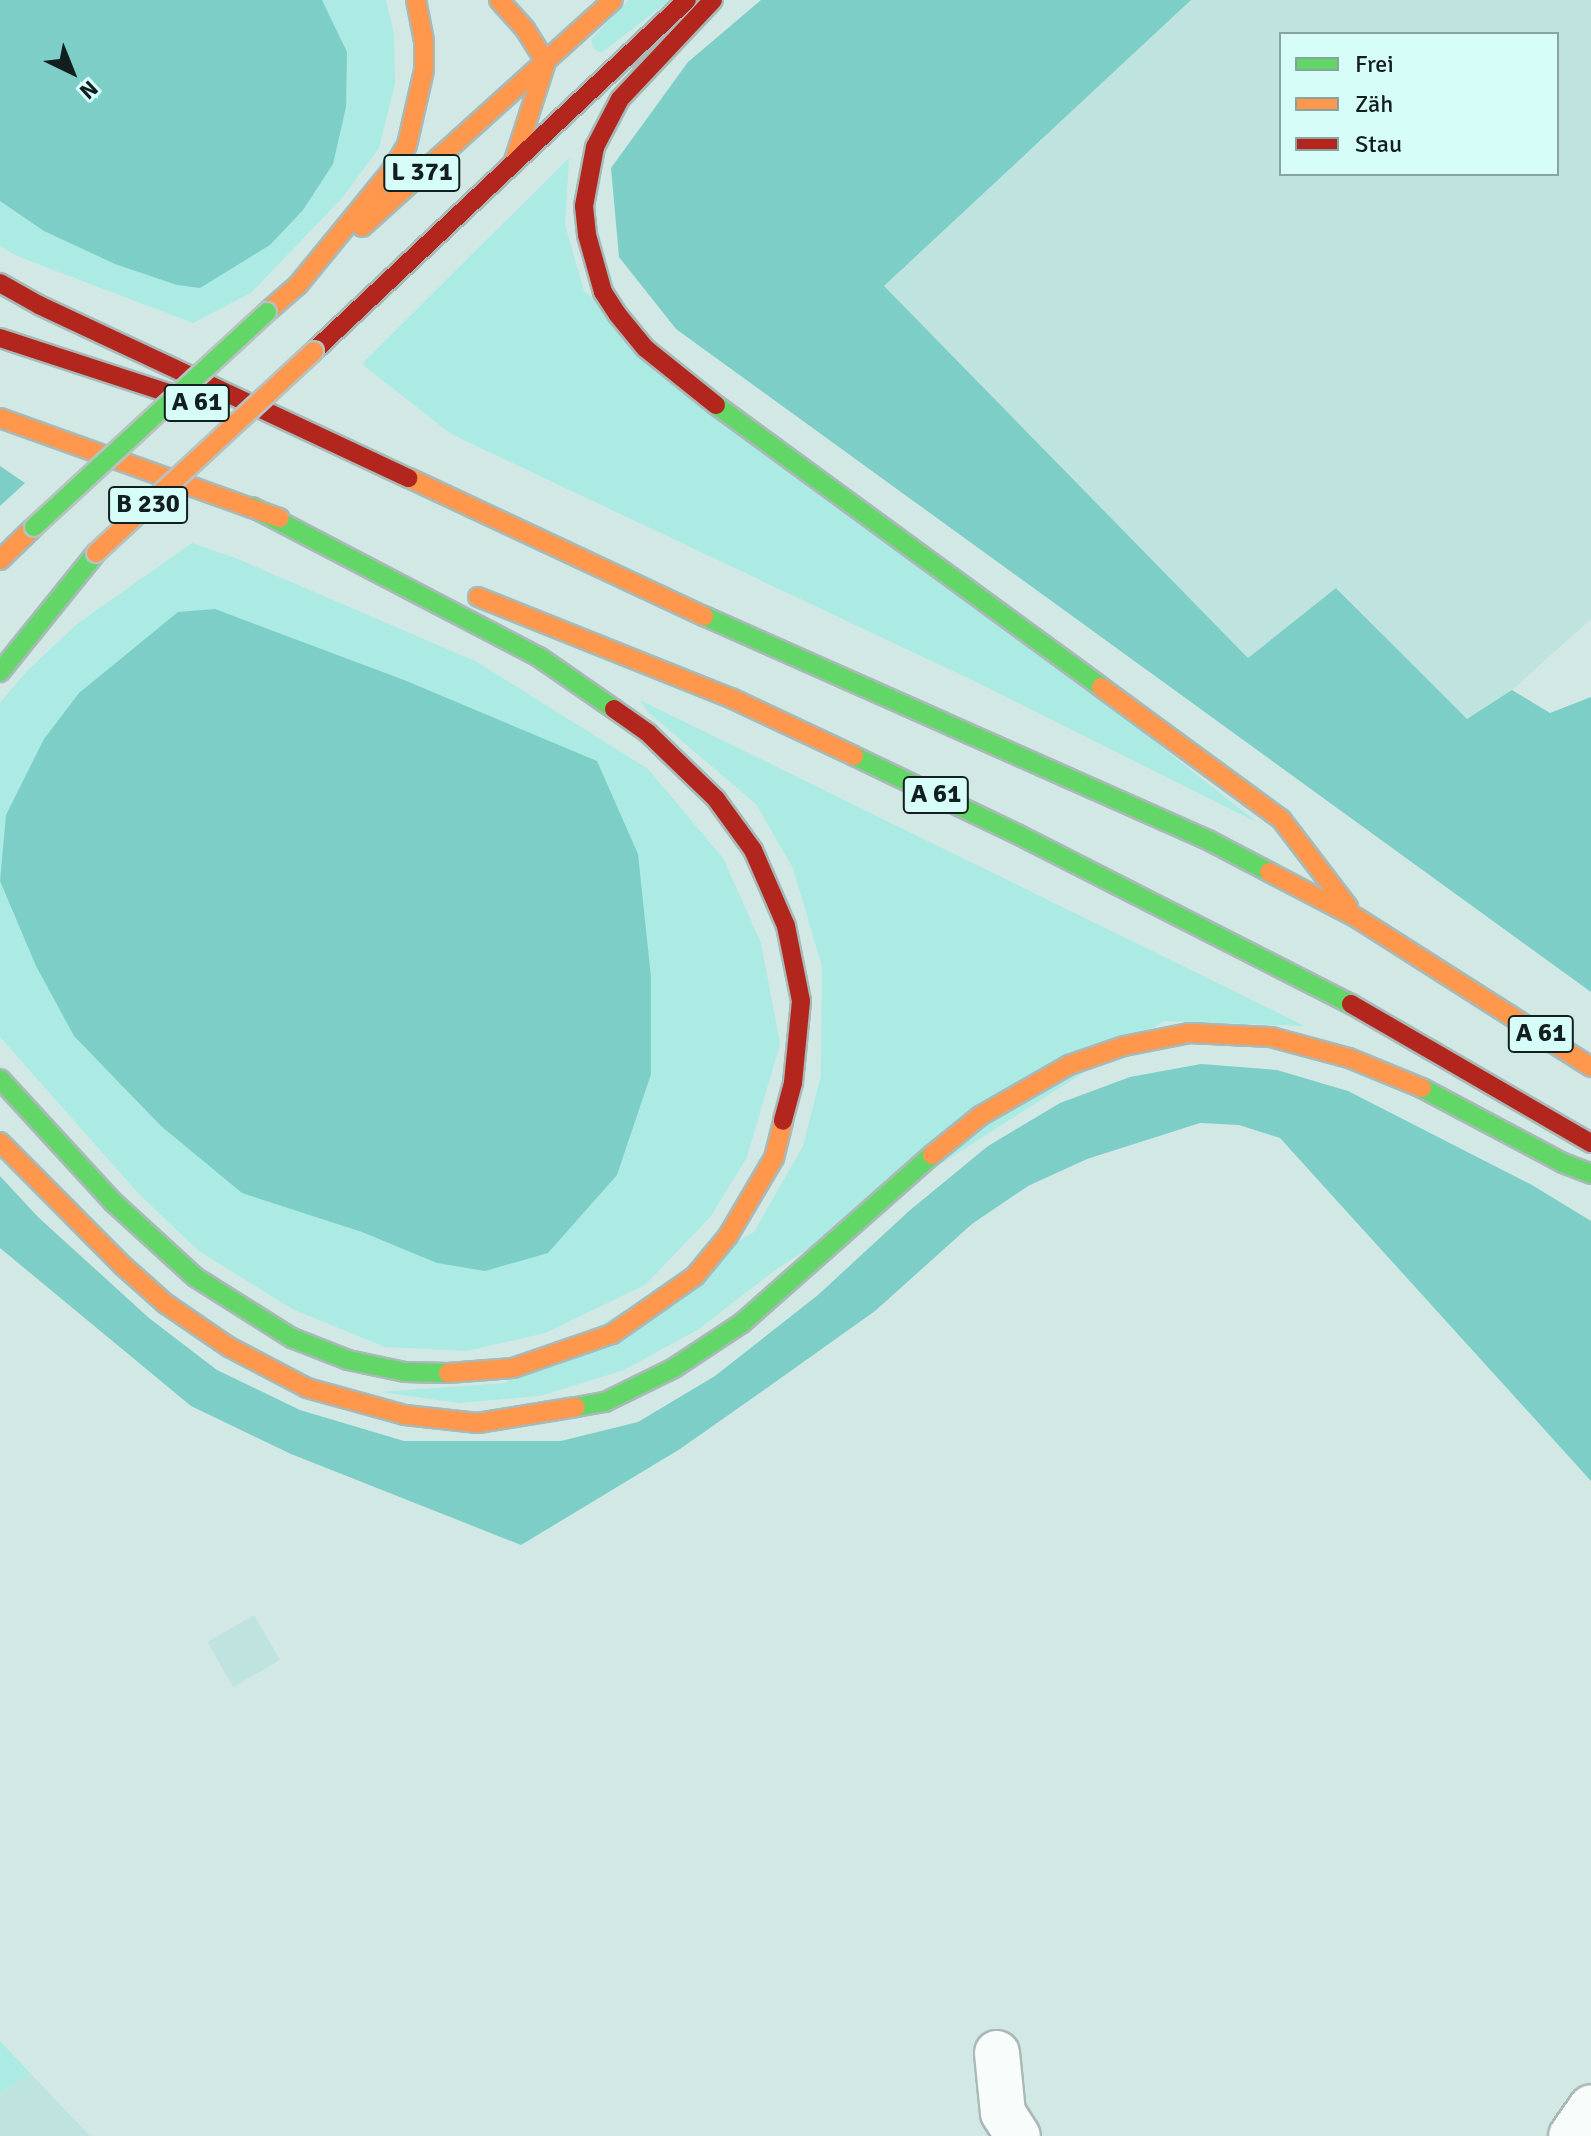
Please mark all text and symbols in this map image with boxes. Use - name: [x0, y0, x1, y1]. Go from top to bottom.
- north arrow: [32, 32, 112, 112]
- legend: [1279, 32, 1559, 176]
- text: Frei: [1355, 49, 1394, 79]
- text: N: [74, 75, 104, 105]
- text: Zäh: [1355, 89, 1393, 119]
- text: Stau: [1355, 129, 1402, 159]
- road number: L 371: [382, 151, 462, 195]
- road number: A 61: [163, 381, 231, 425]
- road number: B 230: [108, 483, 188, 527]
- road number: A 61: [902, 773, 970, 817]
- road number: A 61: [1507, 1012, 1575, 1056]

